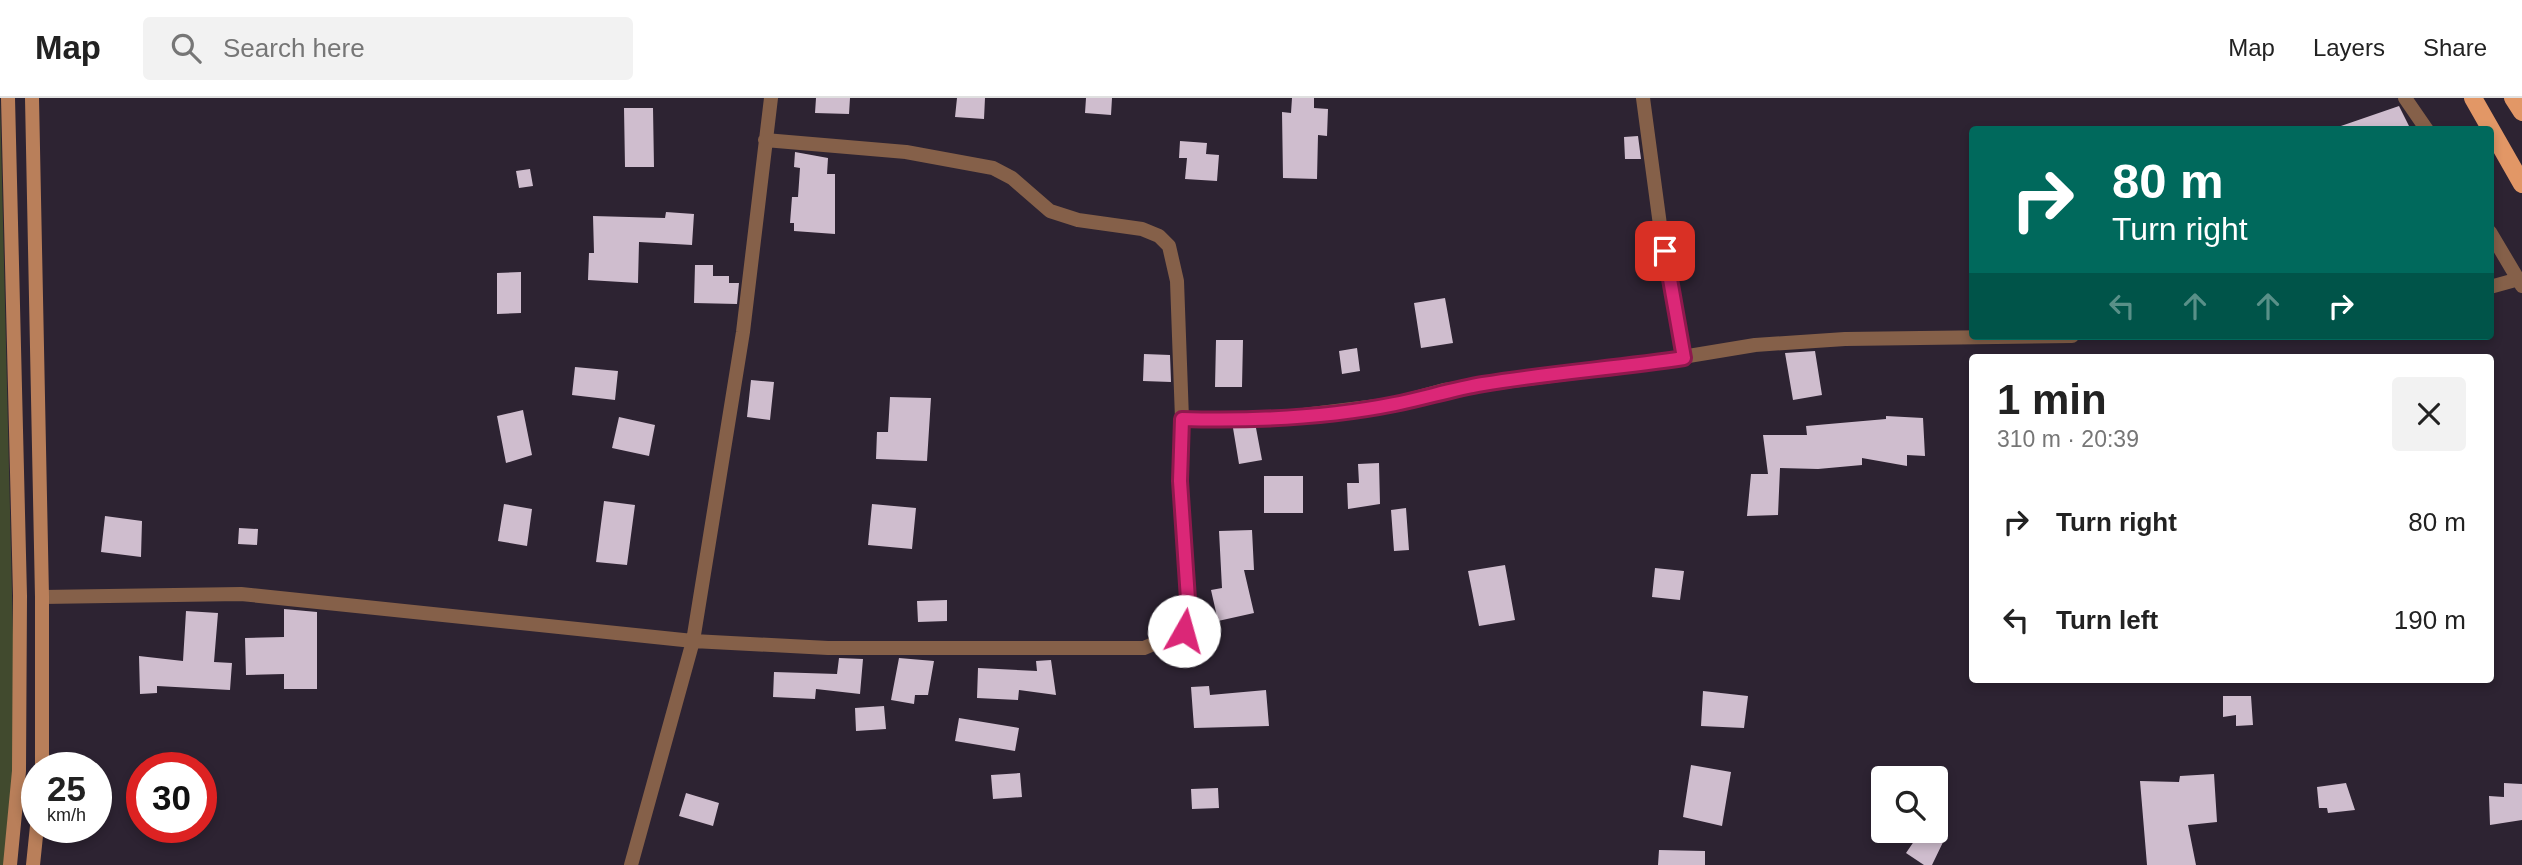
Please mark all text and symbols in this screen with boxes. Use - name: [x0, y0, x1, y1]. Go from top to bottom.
- search box: [143, 17, 633, 80]
- text: Map: [35, 29, 101, 66]
- icon: search: [167, 29, 205, 67]
- text: Search here: [223, 33, 365, 63]
- text: Map: [2228, 34, 2275, 61]
- text: Layers: [2313, 34, 2385, 61]
- text: Share: [2423, 34, 2487, 61]
- icon: right: [1997, 154, 2088, 245]
- text: 80 m: [2112, 154, 2224, 208]
- text: Turn right: [2112, 211, 2248, 247]
- pin: [1635, 221, 1695, 281]
- icon: arrive: [1646, 232, 1684, 270]
- icon: left: [2103, 287, 2141, 325]
- icon: ahead: [2176, 287, 2214, 325]
- icon: ahead: [2249, 287, 2287, 325]
- icon: right: [2322, 287, 2360, 325]
- text: 1 min: [1997, 376, 2107, 423]
- button: close: [2392, 377, 2466, 451]
- text: 310 m · 20:39: [1997, 426, 2139, 452]
- icon: right: [1997, 503, 2035, 541]
- text: Turn right: [2056, 507, 2177, 537]
- text: 80 m: [2408, 507, 2466, 537]
- position arrow: [1147, 594, 1221, 668]
- icon: left: [1997, 601, 2035, 639]
- text: Turn left: [2056, 605, 2158, 635]
- text: 190 m: [2394, 605, 2466, 635]
- speed limit sign: 30: [126, 752, 217, 843]
- map controls: [1871, 766, 1948, 843]
- button: search: [1871, 766, 1948, 843]
- text: 25: [47, 769, 86, 808]
- text: km/h: [47, 805, 86, 825]

